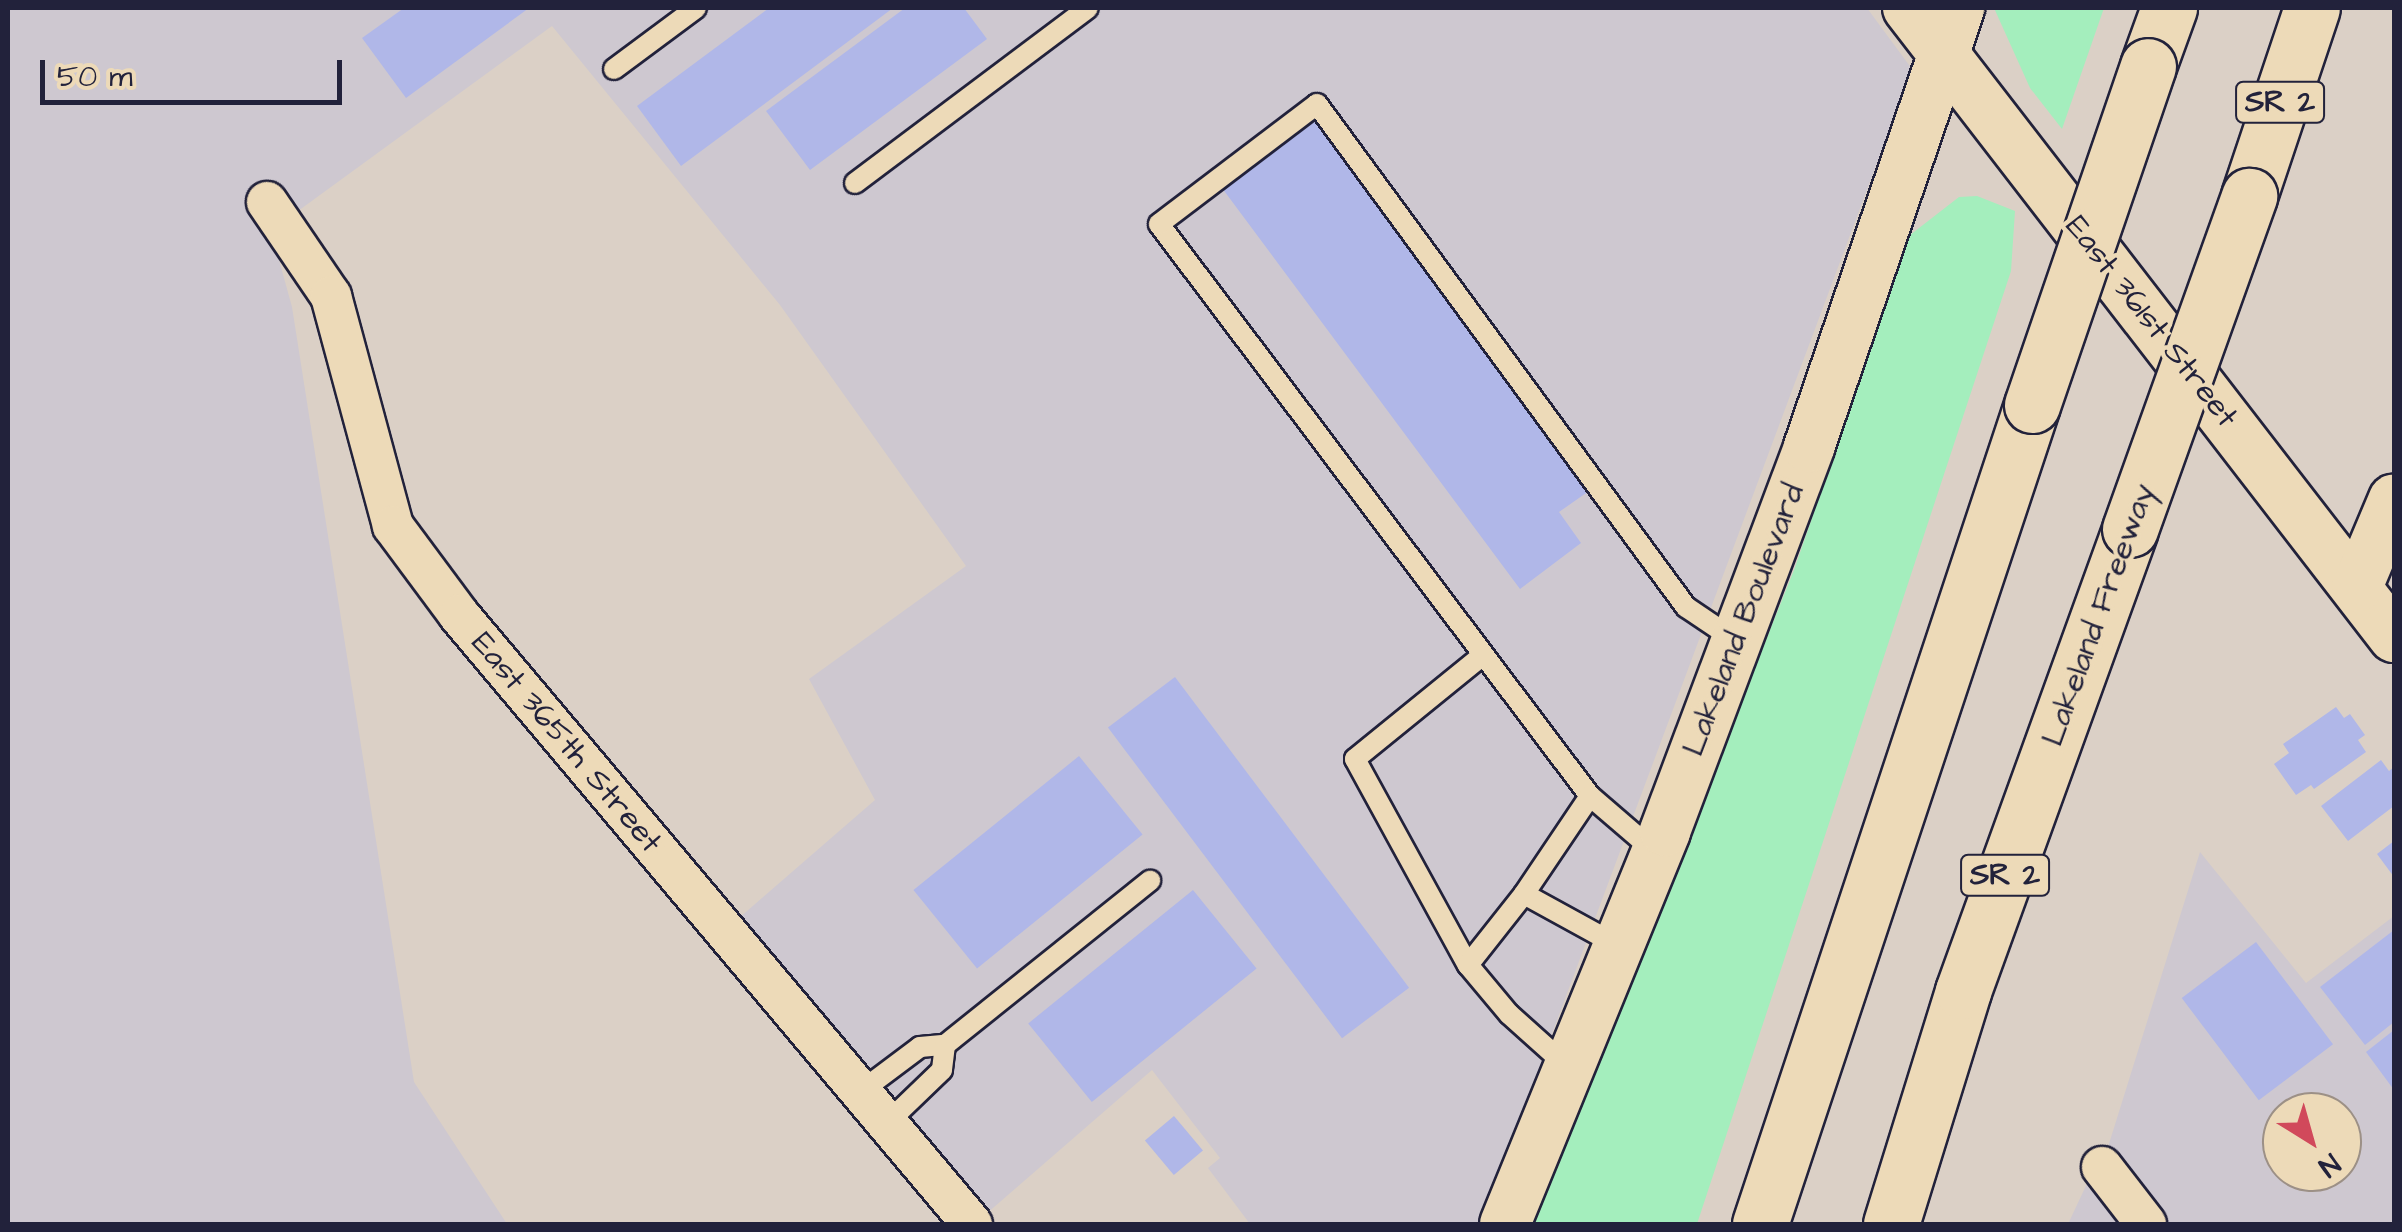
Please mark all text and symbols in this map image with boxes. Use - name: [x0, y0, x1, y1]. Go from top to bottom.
- scale bar: [45, 40, 348, 102]
- text: 50 m: [57, 56, 133, 98]
- road number: SR 2: [2235, 77, 2325, 127]
- street label: East 361st Street: [2056, 209, 2246, 435]
- street label: Lakeland Boulevard: [1674, 479, 1814, 761]
- street label: Lakeland Freeway: [2034, 479, 2164, 751]
- street label: East 365th Street: [462, 625, 670, 861]
- road number: SR 2: [1960, 850, 2050, 900]
- north arrow: [2262, 1092, 2362, 1192]
- text: N: [2310, 1144, 2348, 1186]

